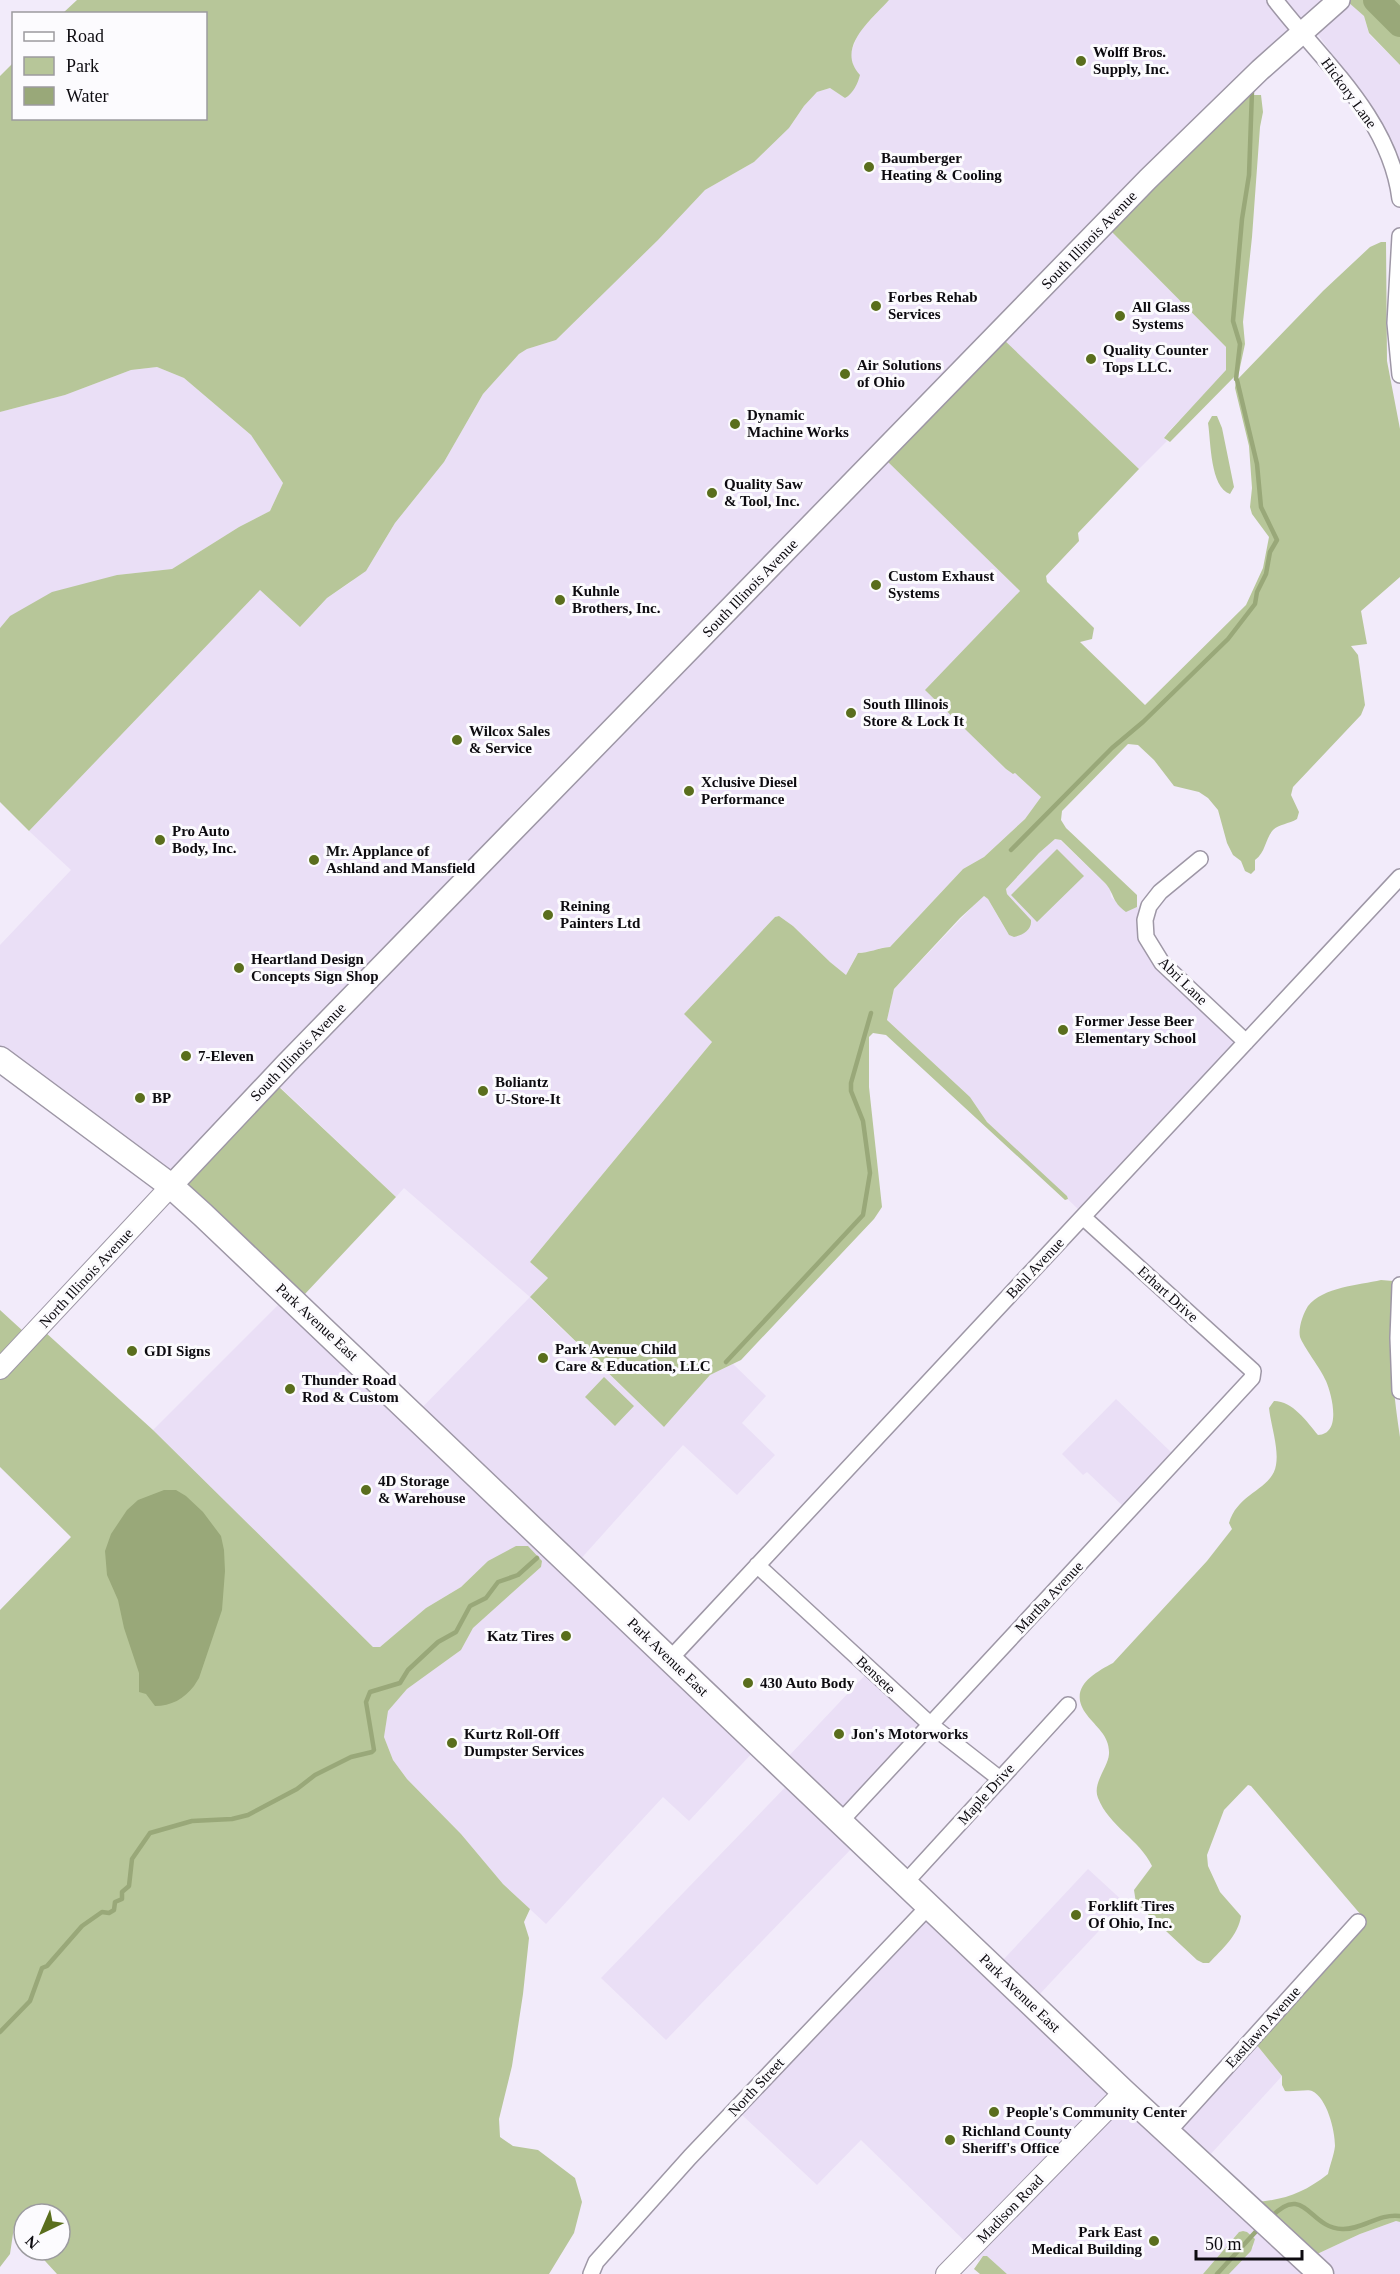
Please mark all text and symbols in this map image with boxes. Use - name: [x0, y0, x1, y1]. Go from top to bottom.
- legend: [12, 12, 207, 120]
- text: Road: [66, 26, 104, 46]
- place label: Wolff Bros. Supply, Inc.: [1093, 44, 1170, 77]
- marker: Wolff Bros. Supply, Inc.: [1074, 54, 1088, 68]
- street label: Hickory Lane: [1318, 55, 1380, 132]
- text: Park: [66, 56, 99, 76]
- text: Water: [66, 86, 109, 106]
- place label: Baumberger Heating & Cooling: [881, 150, 1002, 183]
- marker: Baumberger Heating & Cooling: [862, 160, 876, 174]
- street label: South Illinois Avenue: [1038, 188, 1140, 292]
- place label: Forbes Rehab Services: [888, 289, 978, 322]
- marker: Forbes Rehab Services: [869, 299, 883, 313]
- place label: All Glass Systems: [1132, 299, 1190, 332]
- marker: All Glass Systems: [1113, 309, 1127, 323]
- place label: Quality Counter Tops LLC.: [1103, 342, 1209, 375]
- marker: Quality Counter Tops LLC.: [1084, 352, 1098, 366]
- place label: Air Solutions of Ohio: [857, 357, 941, 390]
- marker: Air Solutions of Ohio: [838, 367, 852, 381]
- place label: Dynamic Machine Works: [747, 407, 849, 440]
- marker: Dynamic Machine Works: [728, 417, 742, 431]
- place label: Quality Saw & Tool, Inc.: [724, 476, 803, 509]
- marker: Quality Saw & Tool, Inc.: [705, 486, 719, 500]
- street label: South Illinois Avenue: [699, 536, 801, 640]
- place label: Custom Exhaust Systems: [888, 568, 994, 601]
- marker: Custom Exhaust Systems: [869, 578, 883, 592]
- place label: Kuhnle Brothers, Inc.: [572, 583, 661, 616]
- marker: Kuhnle Brothers, Inc.: [553, 593, 567, 607]
- place label: South Illinois Store & Lock It: [863, 696, 964, 729]
- marker: South Illinois Store & Lock It: [844, 706, 858, 720]
- place label: Wilcox Sales & Service: [469, 723, 550, 756]
- marker: Wilcox Sales & Service: [450, 733, 464, 747]
- place label: Xclusive Diesel Performance: [701, 774, 797, 807]
- marker: Xclusive Diesel Performance: [682, 784, 696, 798]
- place label: Pro Auto Body, Inc.: [172, 823, 237, 856]
- marker: Pro Auto Body, Inc.: [153, 833, 167, 847]
- place label: Mr. Applance of Ashland and Mansfield: [326, 843, 476, 876]
- marker: Mr. Applance of Ashland and Mansfield: [307, 853, 321, 867]
- place label: Reining Painters Ltd: [560, 898, 641, 931]
- marker: Reining Painters Ltd: [541, 908, 555, 922]
- place label: Heartland Design Concepts Sign Shop: [251, 951, 379, 984]
- street label: Abri Lane: [1155, 954, 1211, 1008]
- marker: Heartland Design Concepts Sign Shop: [232, 961, 246, 975]
- street label: South Illinois Avenue: [247, 1000, 349, 1104]
- place label: Former Jesse Beer Elementary School: [1075, 1013, 1196, 1046]
- marker: Former Jesse Beer Elementary School: [1056, 1023, 1070, 1037]
- place label: 7-Eleven: [198, 1048, 254, 1064]
- marker: 7-Eleven: [179, 1049, 193, 1063]
- place label: Boliantz U-Store-It: [495, 1074, 561, 1107]
- marker: Boliantz U-Store-It: [476, 1084, 490, 1098]
- place label: BP: [152, 1090, 171, 1106]
- marker: BP: [133, 1091, 147, 1105]
- street label: North Illinois Avenue: [36, 1225, 136, 1331]
- street label: Bahl Avenue: [1003, 1234, 1067, 1302]
- street label: Erhart Drive: [1135, 1263, 1202, 1325]
- street label: Park Avenue East: [273, 1280, 362, 1364]
- place label: Park Avenue Child Care & Education, LLC: [555, 1341, 711, 1374]
- place label: GDI Signs: [144, 1343, 210, 1359]
- marker: GDI Signs: [125, 1344, 139, 1358]
- marker: Park Avenue Child Care & Education, LLC: [536, 1351, 550, 1365]
- place label: Thunder Road Rod & Custom: [302, 1372, 399, 1405]
- marker: Thunder Road Rod & Custom: [283, 1382, 297, 1396]
- place label: 4D Storage & Warehouse: [378, 1473, 466, 1506]
- marker: 4D Storage & Warehouse: [359, 1483, 373, 1497]
- street label: Martha Avenue: [1012, 1558, 1086, 1636]
- street label: Park Avenue East: [624, 1615, 712, 1700]
- place label: Katz Tires: [487, 1628, 554, 1644]
- marker: Katz Tires: [559, 1629, 573, 1643]
- street label: Bensete: [853, 1653, 899, 1697]
- place label: 430 Auto Body: [760, 1675, 855, 1691]
- marker: 430 Auto Body: [741, 1676, 755, 1690]
- place label: Kurtz Roll-Off Dumpster Services: [464, 1726, 584, 1759]
- place label: Jon's Motorworks: [851, 1726, 968, 1742]
- marker: Jon's Motorworks: [832, 1727, 846, 1741]
- marker: Kurtz Roll-Off Dumpster Services: [445, 1736, 459, 1750]
- street label: Maple Drive: [955, 1760, 1018, 1828]
- place label: Forklift Tires Of Ohio, Inc.: [1088, 1898, 1174, 1931]
- marker: Forklift Tires Of Ohio, Inc.: [1069, 1908, 1083, 1922]
- street label: Park Avenue East: [976, 1951, 1064, 2036]
- street label: Eastlawn Avenue: [1222, 1983, 1304, 2071]
- street label: North Street: [725, 2054, 788, 2119]
- place label: People's Community Center: [1006, 2104, 1187, 2120]
- marker: People's Community Center: [987, 2105, 1001, 2119]
- place label: Richland County Sheriff's Office: [962, 2123, 1072, 2156]
- marker: Richland County Sheriff's Office: [943, 2133, 957, 2147]
- street label: Madison Road: [974, 2171, 1047, 2246]
- north arrow: [12, 2202, 72, 2262]
- scale bar: [1196, 2223, 1302, 2261]
- place label: Park East Medical Building: [1032, 2224, 1142, 2257]
- text: N: [22, 2232, 42, 2253]
- marker: Park East Medical Building: [1147, 2234, 1161, 2248]
- text: 50 m: [1205, 2234, 1242, 2254]

